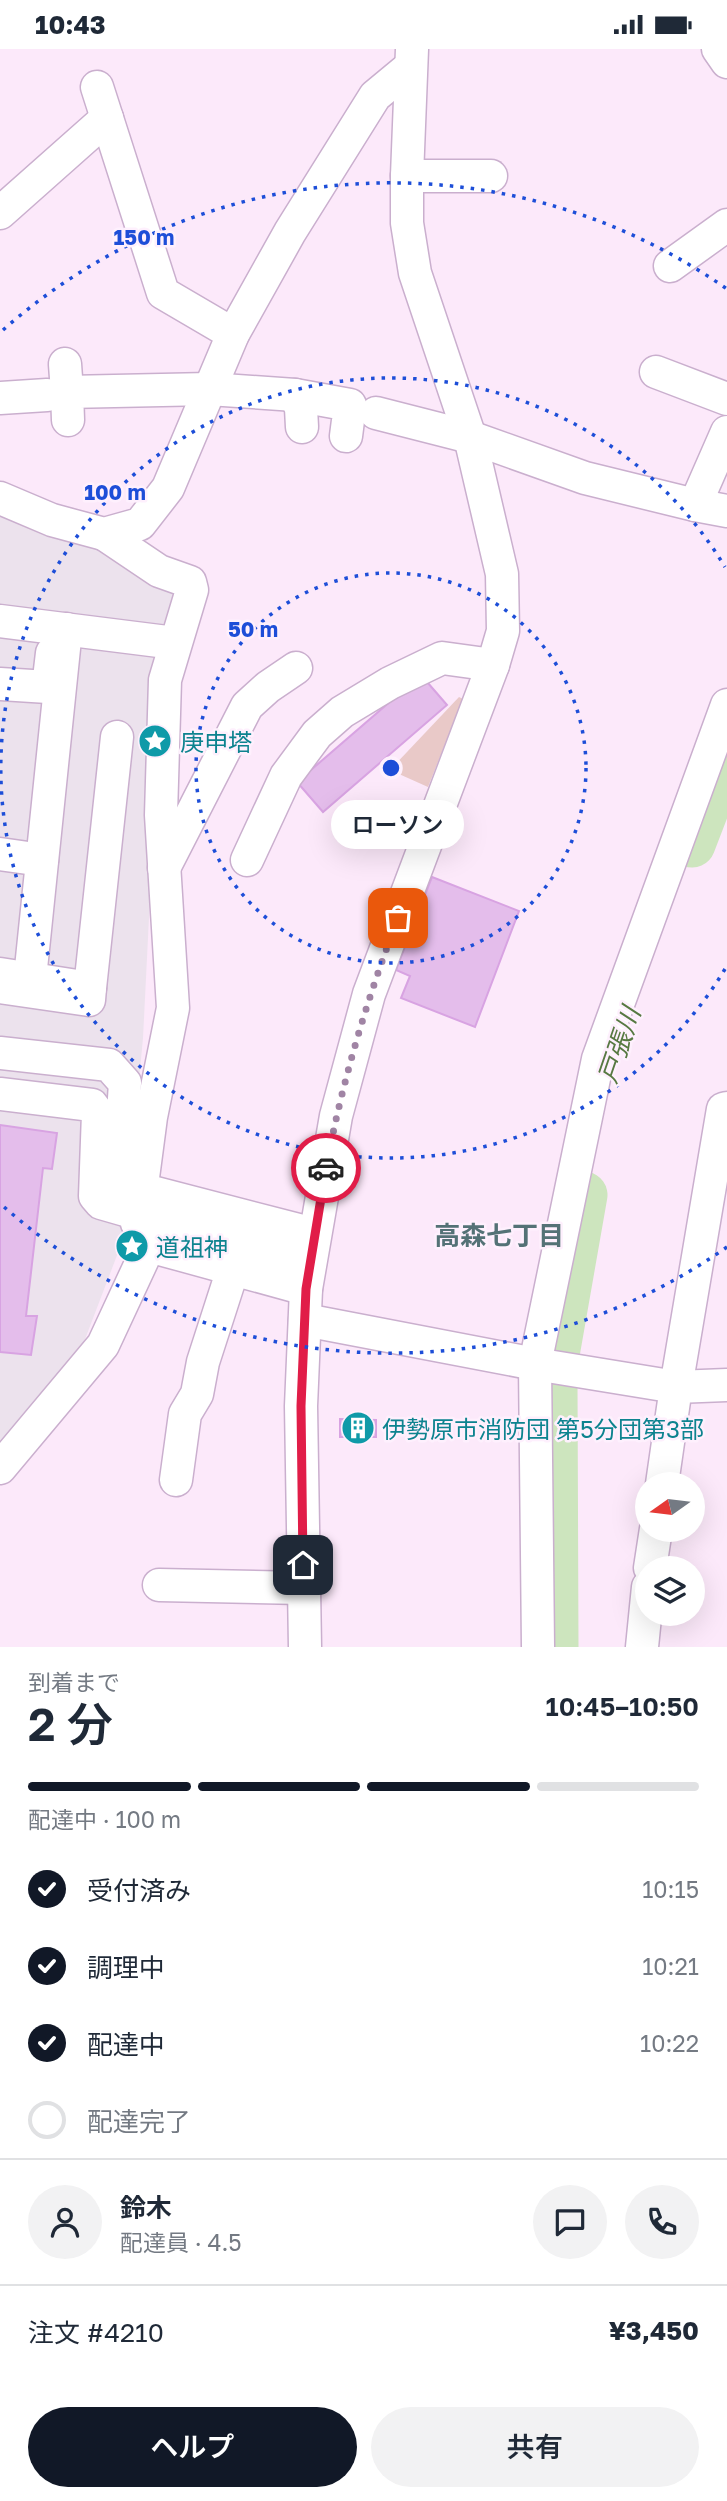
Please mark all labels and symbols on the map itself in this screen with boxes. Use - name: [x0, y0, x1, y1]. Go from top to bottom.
- text: 150 m: [114, 224, 174, 250]
- text: 100 m: [84, 479, 146, 505]
- text: 50 m: [228, 616, 278, 642]
- place icon: 庚申塔: [136, 722, 174, 760]
- place label: 庚申塔: [180, 727, 252, 756]
- centre of rings: [379, 756, 403, 780]
- callout: ローソン: [332, 799, 464, 848]
- pin: [368, 888, 428, 948]
- water label: 戸張川: [592, 1000, 647, 1087]
- courier: [291, 1133, 361, 1203]
- district label: 高森七丁目: [434, 1220, 564, 1251]
- place icon: 道祖神: [113, 1227, 151, 1265]
- place label: 道祖神: [156, 1232, 228, 1261]
- building icon: 伊勢原市消防団 第5分団第3部: [339, 1409, 377, 1447]
- place label: 伊勢原市消防団 第5分団第3部: [382, 1414, 704, 1443]
- north arrow: [635, 1472, 705, 1542]
- pin: [273, 1535, 333, 1595]

